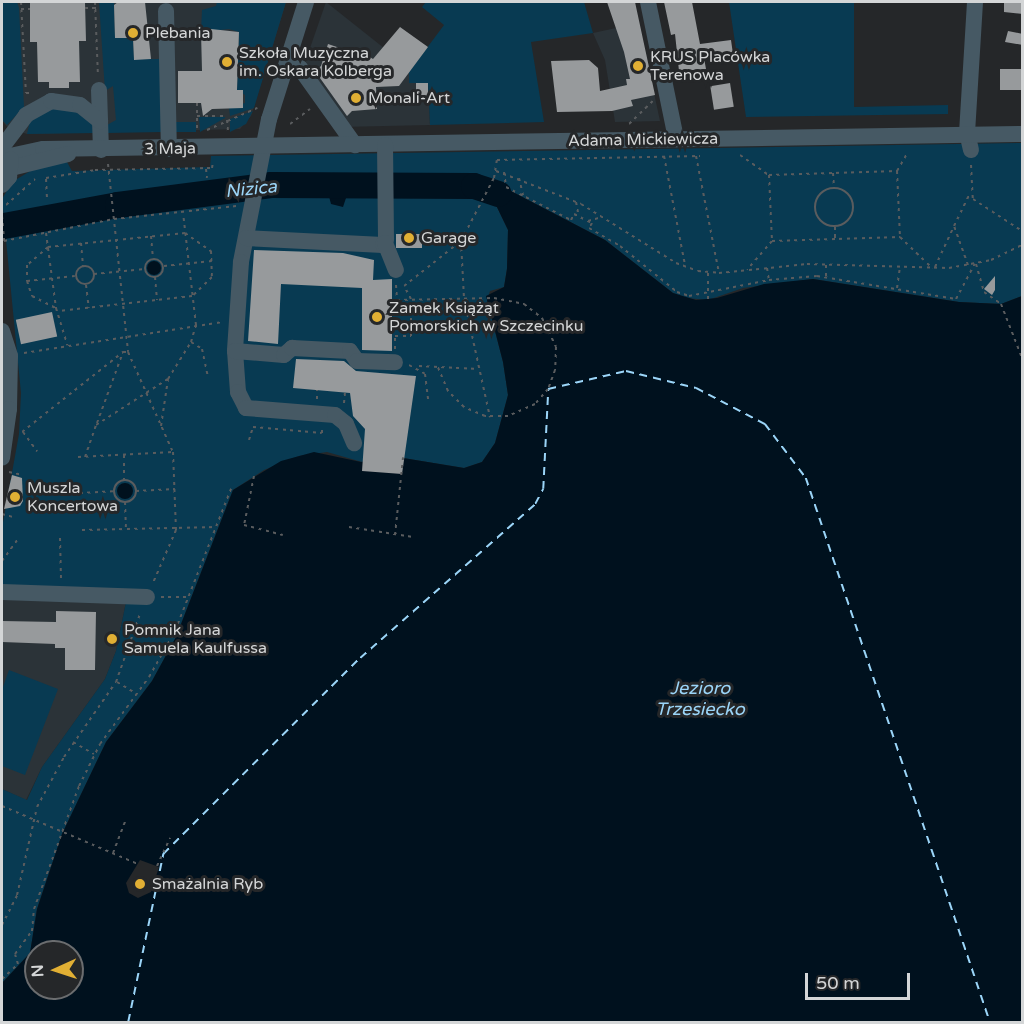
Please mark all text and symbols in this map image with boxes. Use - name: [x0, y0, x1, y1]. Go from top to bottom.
- place label: Plebania: [145, 23, 211, 43]
- marker: Plebania: [126, 26, 140, 40]
- place label: Szkoła Muzyczna im. Oskara Kolberga: [239, 43, 392, 81]
- place label: KRUS Placówka Terenowa: [650, 47, 770, 85]
- marker: Szkoła Muzyczna im. Oskara Kolberga: [220, 55, 234, 69]
- marker: KRUS Placówka Terenowa: [631, 59, 645, 73]
- place label: Monali-Art: [368, 88, 450, 108]
- marker: Monali-Art: [349, 91, 363, 105]
- street label: Adama Mickiewicza: [568, 129, 718, 151]
- street label: 3 Maja: [144, 139, 196, 159]
- water label: Nizica: [224, 176, 278, 202]
- place label: Garage: [421, 228, 476, 248]
- marker: Garage: [402, 231, 416, 245]
- place label: Zamek Książąt Pomorskich w Szczecinku: [389, 298, 584, 336]
- marker: Zamek Książąt Pomorskich w Szczecinku: [370, 310, 384, 324]
- place label: Muszla Koncertowa: [27, 478, 118, 516]
- marker: Muszla Koncertowa: [8, 490, 22, 504]
- place label: Pomnik Jana Samuela Kaulfussa: [124, 620, 267, 658]
- marker: Pomnik Jana Samuela Kaulfussa: [105, 632, 119, 646]
- water label: Jezioro Trzesiecko: [655, 678, 745, 720]
- place label: Smażalnia Ryb: [152, 874, 263, 894]
- marker: Smażalnia Ryb: [133, 877, 147, 891]
- north arrow: [24, 940, 84, 1000]
- scale bar: [808, 961, 913, 999]
- text: N: [28, 964, 48, 978]
- text: 50 m: [816, 972, 860, 994]

